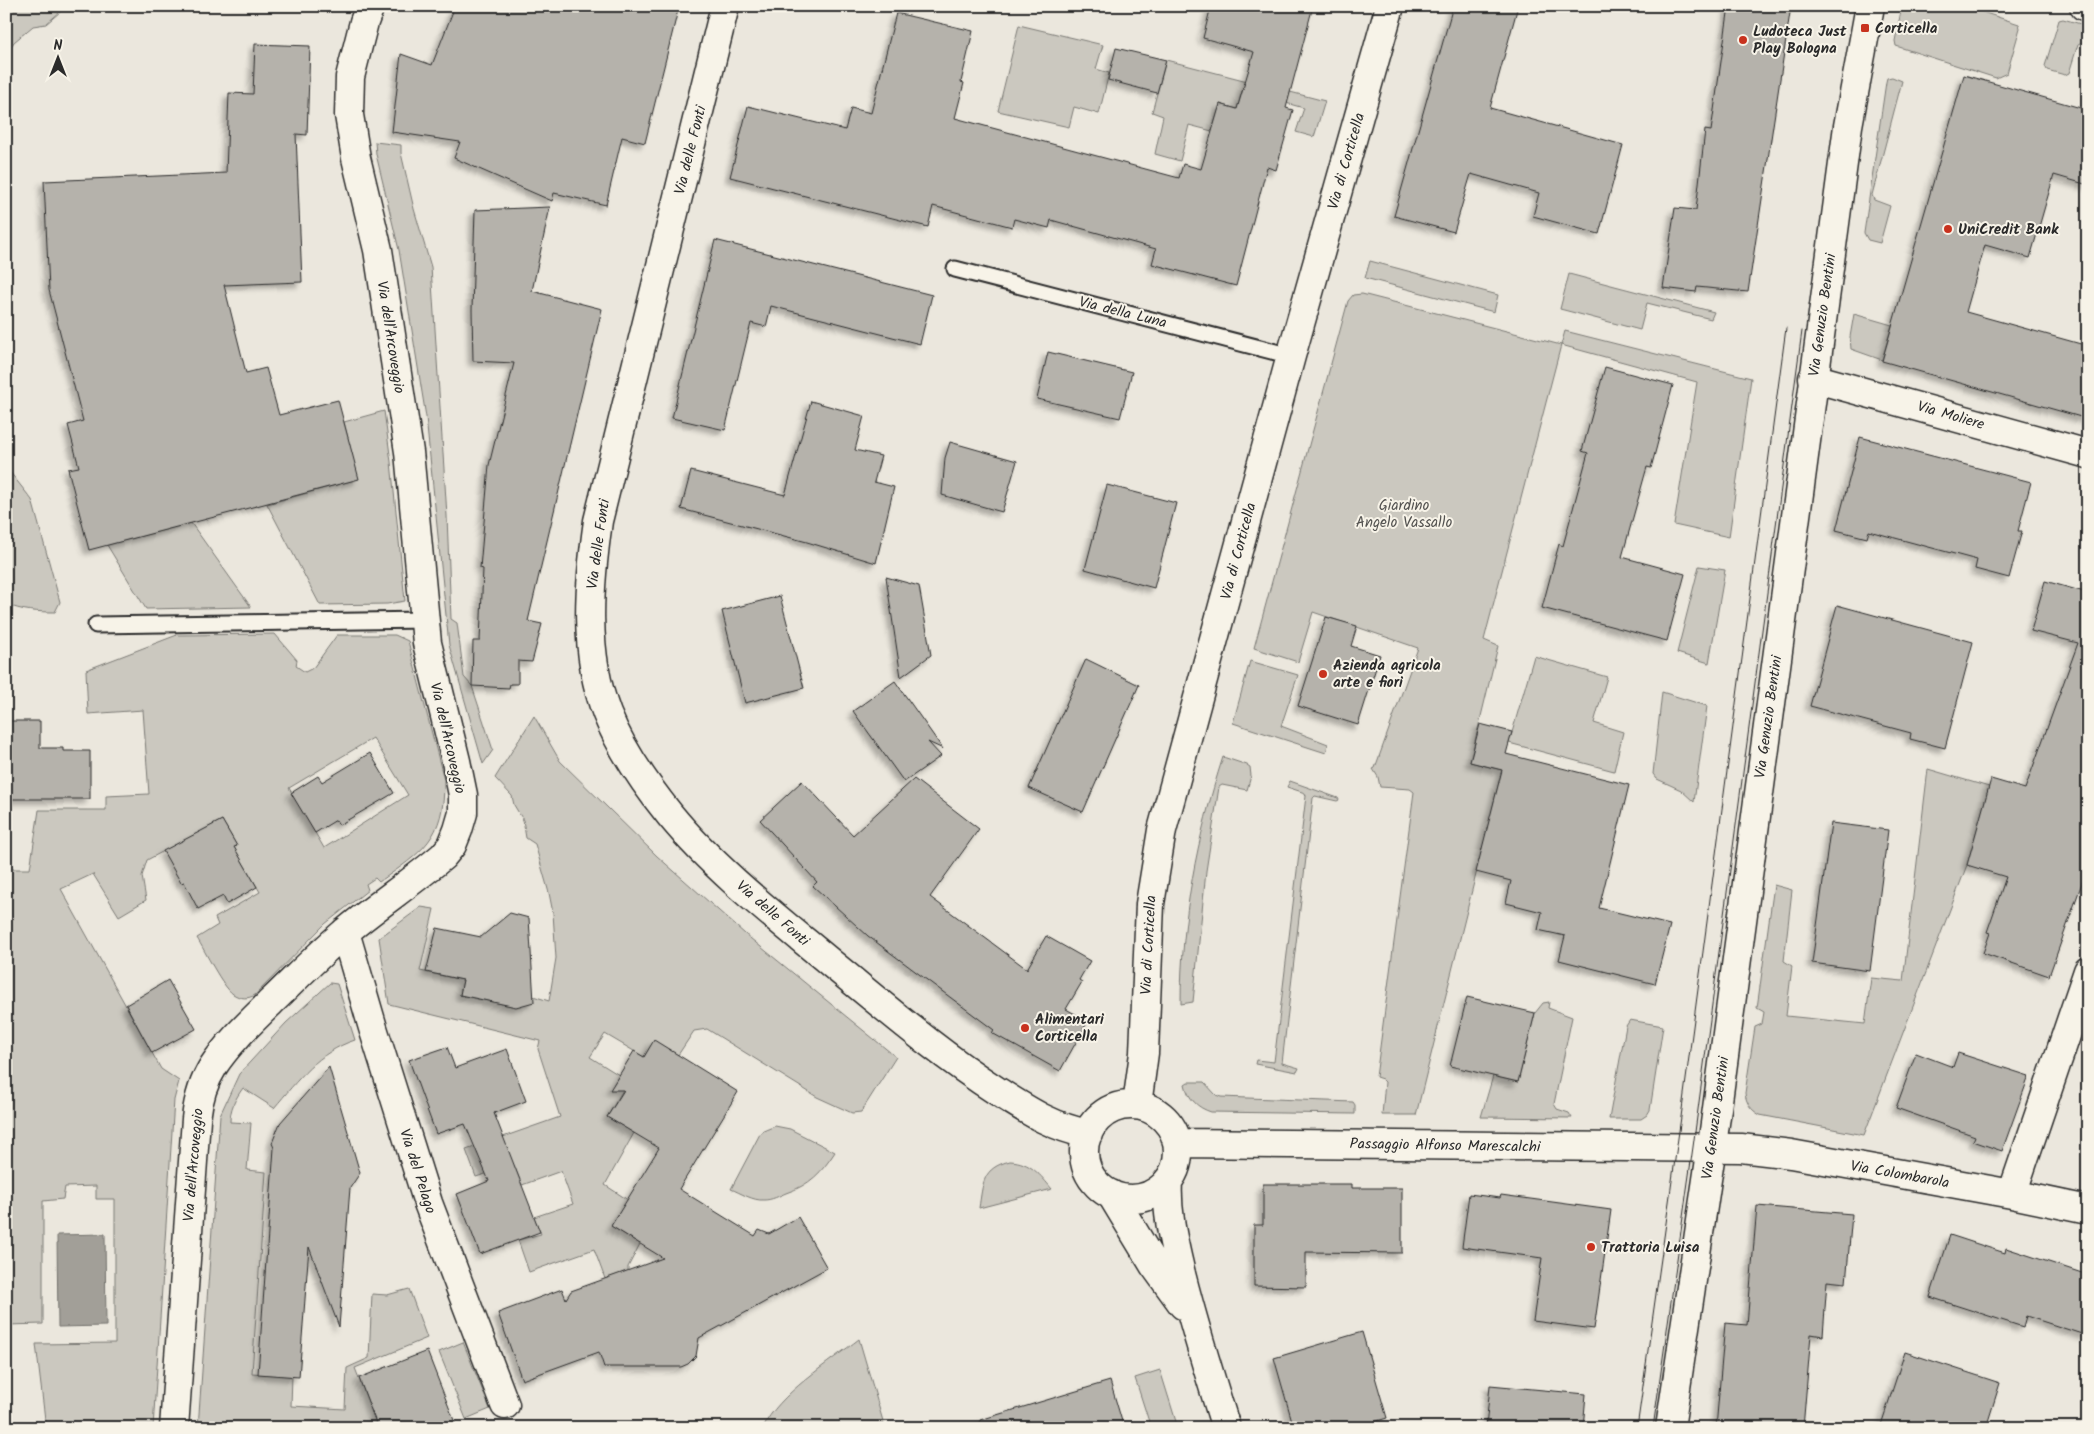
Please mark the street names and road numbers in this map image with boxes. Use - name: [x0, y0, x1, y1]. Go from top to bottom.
- street label: Via delle Fonti: [668, 102, 714, 197]
- street label: Via di Corticella: [1322, 110, 1372, 212]
- street label: Via Genuzio Bentini: [1802, 251, 1844, 378]
- street label: Via dell'Arcoveggio: [369, 279, 411, 395]
- street label: Via della Luna: [1076, 290, 1169, 335]
- street label: Via Moliere: [1914, 395, 1987, 437]
- street label: Via delle Fonti: [581, 496, 617, 591]
- street label: Via di Corticella: [1214, 500, 1263, 602]
- street label: Via Genuzio Bentini: [1748, 653, 1790, 780]
- street label: Via dell'Arcoveggio: [423, 680, 472, 796]
- street label: Via delle Fonti: [730, 875, 816, 954]
- street label: Via di Corticella: [1134, 895, 1164, 995]
- street label: Via Genuzio Bentini: [1695, 1054, 1737, 1181]
- street label: Via dell'Arcoveggio: [177, 1107, 211, 1223]
- street label: Via del Pelago: [392, 1126, 442, 1217]
- street label: Passaggio Alfonso Marescalchi: [1349, 1132, 1542, 1160]
- street label: Via Colombarola: [1848, 1154, 1951, 1195]

